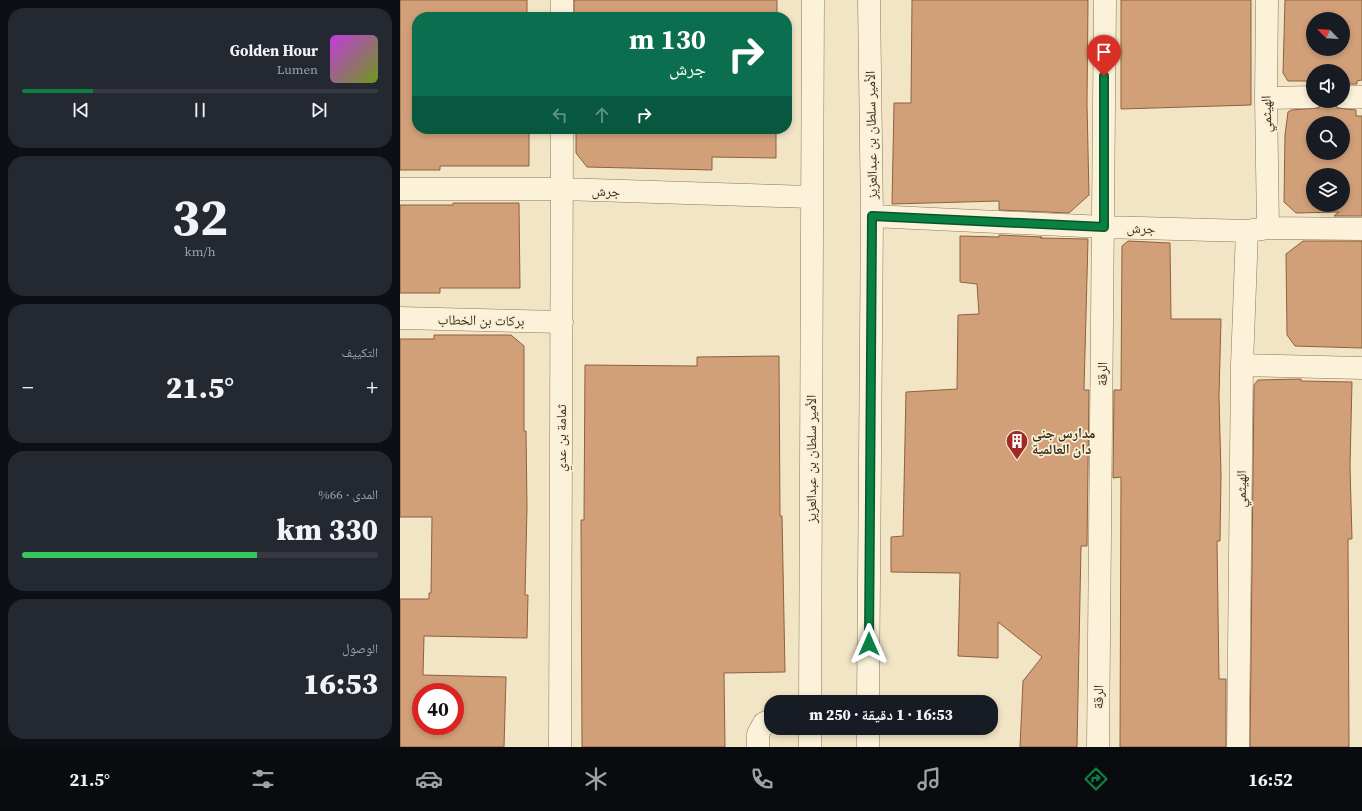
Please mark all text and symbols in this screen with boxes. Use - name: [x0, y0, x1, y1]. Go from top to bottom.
- north arrow: [1306, 12, 1350, 56]
- map controls: [1306, 12, 1350, 212]
- text: 130 m: [629, 20, 706, 58]
- icon: right: [720, 28, 772, 80]
- pin: [1087, 35, 1121, 76]
- text: Golden Hour: [230, 40, 318, 61]
- icon: arrive: [1093, 41, 1115, 63]
- text: جرش: [669, 56, 706, 81]
- text: Lumen: [277, 61, 318, 78]
- button: sound: [1306, 64, 1350, 108]
- street label: الأمير سلطان بن عبدالعزيز: [860, 70, 882, 201]
- street label: الهيثمي: [1256, 95, 1278, 133]
- icon: previous: [70, 99, 92, 121]
- icon: pause: [189, 99, 211, 121]
- icon: next: [308, 99, 330, 121]
- icon: left: [549, 104, 571, 126]
- icon: ahead: [591, 104, 613, 126]
- icon: right: [633, 104, 655, 126]
- button: search: [1306, 116, 1350, 160]
- button: layers: [1306, 168, 1350, 212]
- text: 32: [172, 181, 228, 252]
- street label: جرش: [591, 181, 621, 201]
- street label: جرش: [1126, 218, 1156, 238]
- text: km/h: [185, 243, 215, 260]
- street label: بركات بن الخطاب: [437, 309, 525, 331]
- text: التكييف: [342, 344, 378, 361]
- street label: الرقة: [1092, 362, 1112, 386]
- text: 21.5°: [166, 367, 234, 408]
- text: −: [22, 372, 34, 402]
- text: +: [366, 372, 378, 402]
- street label: الأمير سلطان بن عبدالعزيز: [801, 395, 821, 524]
- street label: ثمامة بن عدي: [551, 404, 573, 472]
- place label: مدارس جنى دان العالمية: [1032, 423, 1095, 459]
- building icon: مدارس جنى دان العالمية: [1004, 428, 1030, 461]
- street label: الهيثمي: [1231, 470, 1253, 508]
- text: المدى · 66%: [318, 486, 378, 503]
- text: 330 km: [277, 509, 378, 550]
- position arrow: [848, 623, 890, 665]
- text: الوصول: [342, 640, 378, 657]
- text: 16:53: [303, 663, 378, 704]
- speed limit sign: 40: [412, 683, 464, 735]
- street label: الرقة: [1088, 685, 1108, 709]
- text: 16:53 · 1 دقيقة · 250 m: [809, 704, 953, 725]
- icon: filters: [249, 765, 277, 793]
- icon: car: [415, 765, 443, 793]
- icon: climate: [582, 765, 610, 793]
- icon: phone: [748, 765, 776, 793]
- icon: music: [915, 765, 943, 793]
- icon: directions: [1082, 765, 1110, 793]
- text: 21.5°: [69, 767, 110, 792]
- text: 16:52: [1248, 767, 1293, 792]

